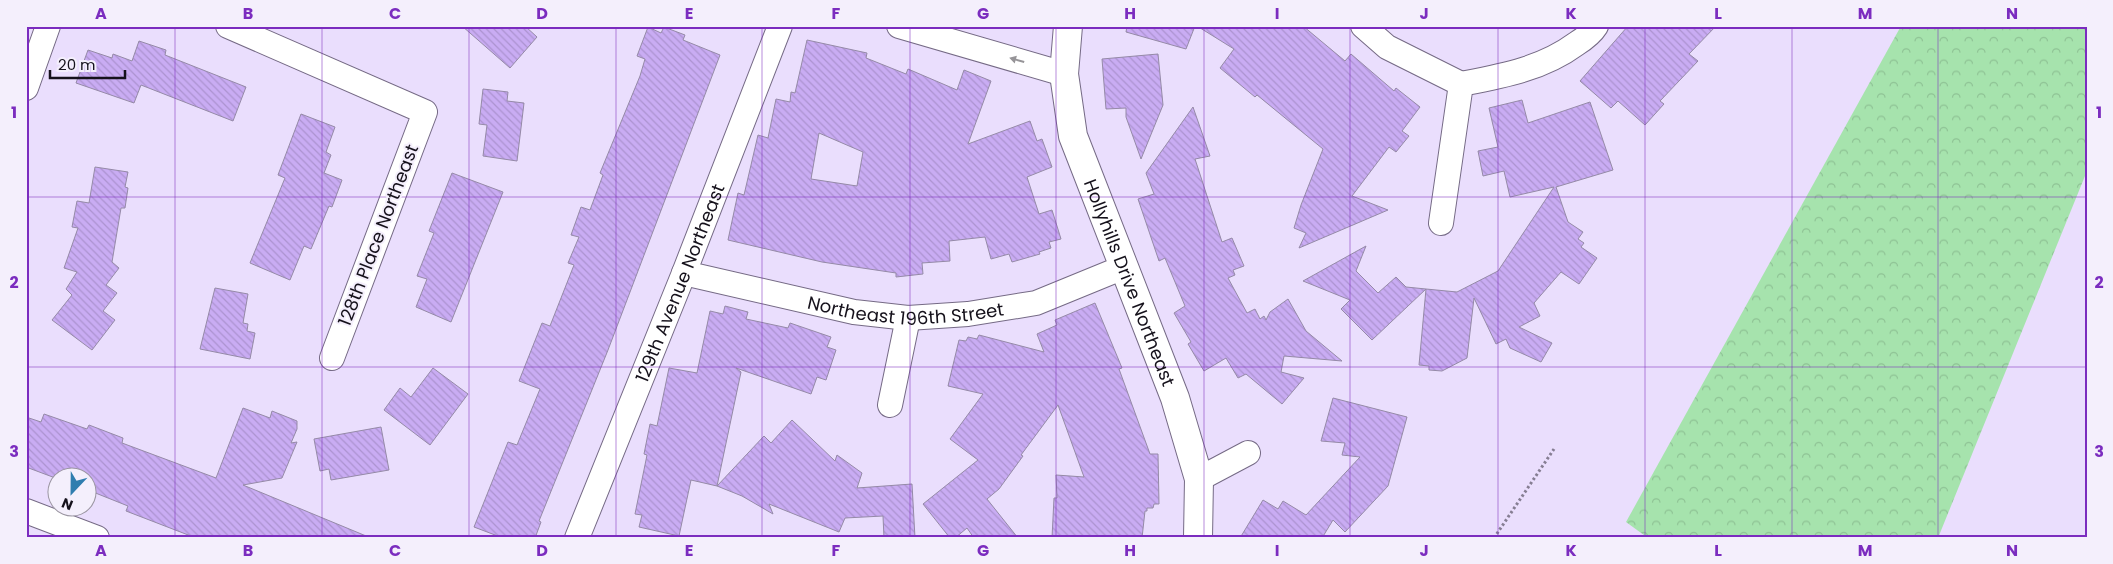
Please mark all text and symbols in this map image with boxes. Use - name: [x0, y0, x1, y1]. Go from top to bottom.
- text: A: [95, 2, 107, 25]
- text: B: [243, 2, 253, 25]
- text: C: [389, 2, 401, 25]
- text: D: [536, 2, 548, 25]
- text: E: [685, 2, 693, 25]
- text: F: [832, 2, 841, 25]
- text: G: [977, 2, 989, 25]
- text: H: [1124, 2, 1136, 25]
- text: I: [1275, 2, 1279, 25]
- text: J: [1419, 2, 1429, 25]
- text: K: [1565, 2, 1577, 25]
- text: L: [1714, 2, 1722, 25]
- text: M: [1858, 2, 1872, 25]
- text: N: [2006, 2, 2018, 25]
- scale bar: [50, 48, 125, 80]
- text: 20 m: [58, 54, 96, 75]
- one-way arrow: [1009, 56, 1024, 64]
- text: 1: [11, 101, 17, 124]
- text: 1: [2096, 101, 2102, 124]
- street label: 128th Place Northeast: [332, 141, 424, 329]
- street label: Hollyhills Drive Northeast: [1078, 175, 1182, 390]
- street label: 129th Avenue Northeast: [629, 180, 730, 386]
- text: 2: [9, 271, 19, 294]
- text: 2: [2094, 271, 2104, 294]
- street label: Northeast 196th Street: [805, 289, 1005, 331]
- text: 3: [9, 440, 19, 463]
- text: 3: [2094, 440, 2104, 463]
- north arrow: [48, 466, 98, 516]
- text: N: [59, 493, 76, 515]
- text: A: [95, 539, 107, 562]
- text: B: [243, 539, 253, 562]
- text: C: [389, 539, 401, 562]
- text: D: [536, 539, 548, 562]
- text: E: [685, 539, 693, 562]
- text: F: [832, 539, 841, 562]
- text: G: [977, 539, 989, 562]
- text: H: [1124, 539, 1136, 562]
- text: I: [1275, 539, 1279, 562]
- text: J: [1419, 539, 1429, 562]
- text: K: [1565, 539, 1577, 562]
- text: L: [1714, 539, 1722, 562]
- text: M: [1858, 539, 1872, 562]
- text: N: [2006, 539, 2018, 562]

